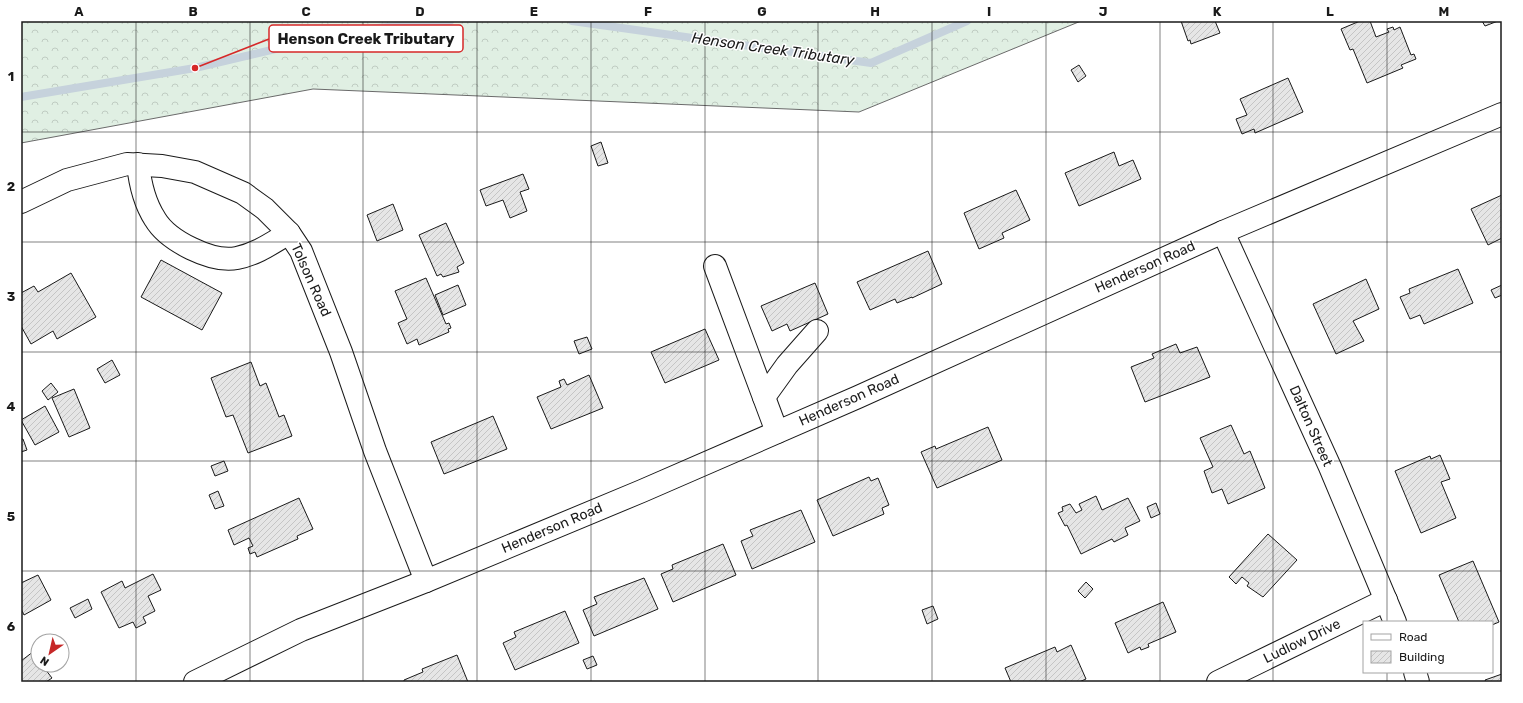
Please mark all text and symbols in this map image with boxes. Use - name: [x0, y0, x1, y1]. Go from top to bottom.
- text: A: [74, 4, 84, 19]
- text: B: [188, 4, 198, 19]
- text: C: [301, 4, 311, 19]
- text: D: [415, 4, 425, 19]
- text: E: [530, 4, 538, 19]
- text: F: [644, 4, 652, 19]
- text: G: [757, 4, 767, 19]
- text: H: [870, 4, 880, 19]
- text: I: [987, 4, 991, 19]
- text: J: [1099, 4, 1107, 19]
- text: K: [1213, 4, 1222, 19]
- text: L: [1326, 4, 1334, 19]
- text: M: [1439, 4, 1449, 19]
- callout: Henson Creek Tributary: [269, 25, 463, 52]
- water label: Henson Creek Tributary: [690, 29, 856, 69]
- text: Henson Creek Tributary: [277, 30, 455, 48]
- text: 1: [8, 69, 14, 84]
- text: 2: [7, 179, 15, 194]
- street label: Henderson Road: [1092, 237, 1198, 297]
- street label: Tolson Road: [287, 241, 335, 319]
- text: 3: [7, 289, 16, 304]
- street label: Henderson Road: [796, 370, 902, 430]
- street label: Dalton Street: [1286, 383, 1337, 470]
- text: 4: [7, 399, 16, 414]
- street label: Henderson Road: [499, 499, 605, 557]
- text: 5: [7, 509, 15, 524]
- street label: Ludlow Drive: [1261, 615, 1343, 667]
- text: 6: [7, 619, 16, 634]
- legend: [1363, 621, 1493, 673]
- text: Road: [1399, 630, 1427, 644]
- north arrow: [30, 633, 70, 673]
- text: Building: [1399, 650, 1445, 664]
- text: N: [38, 653, 52, 668]

